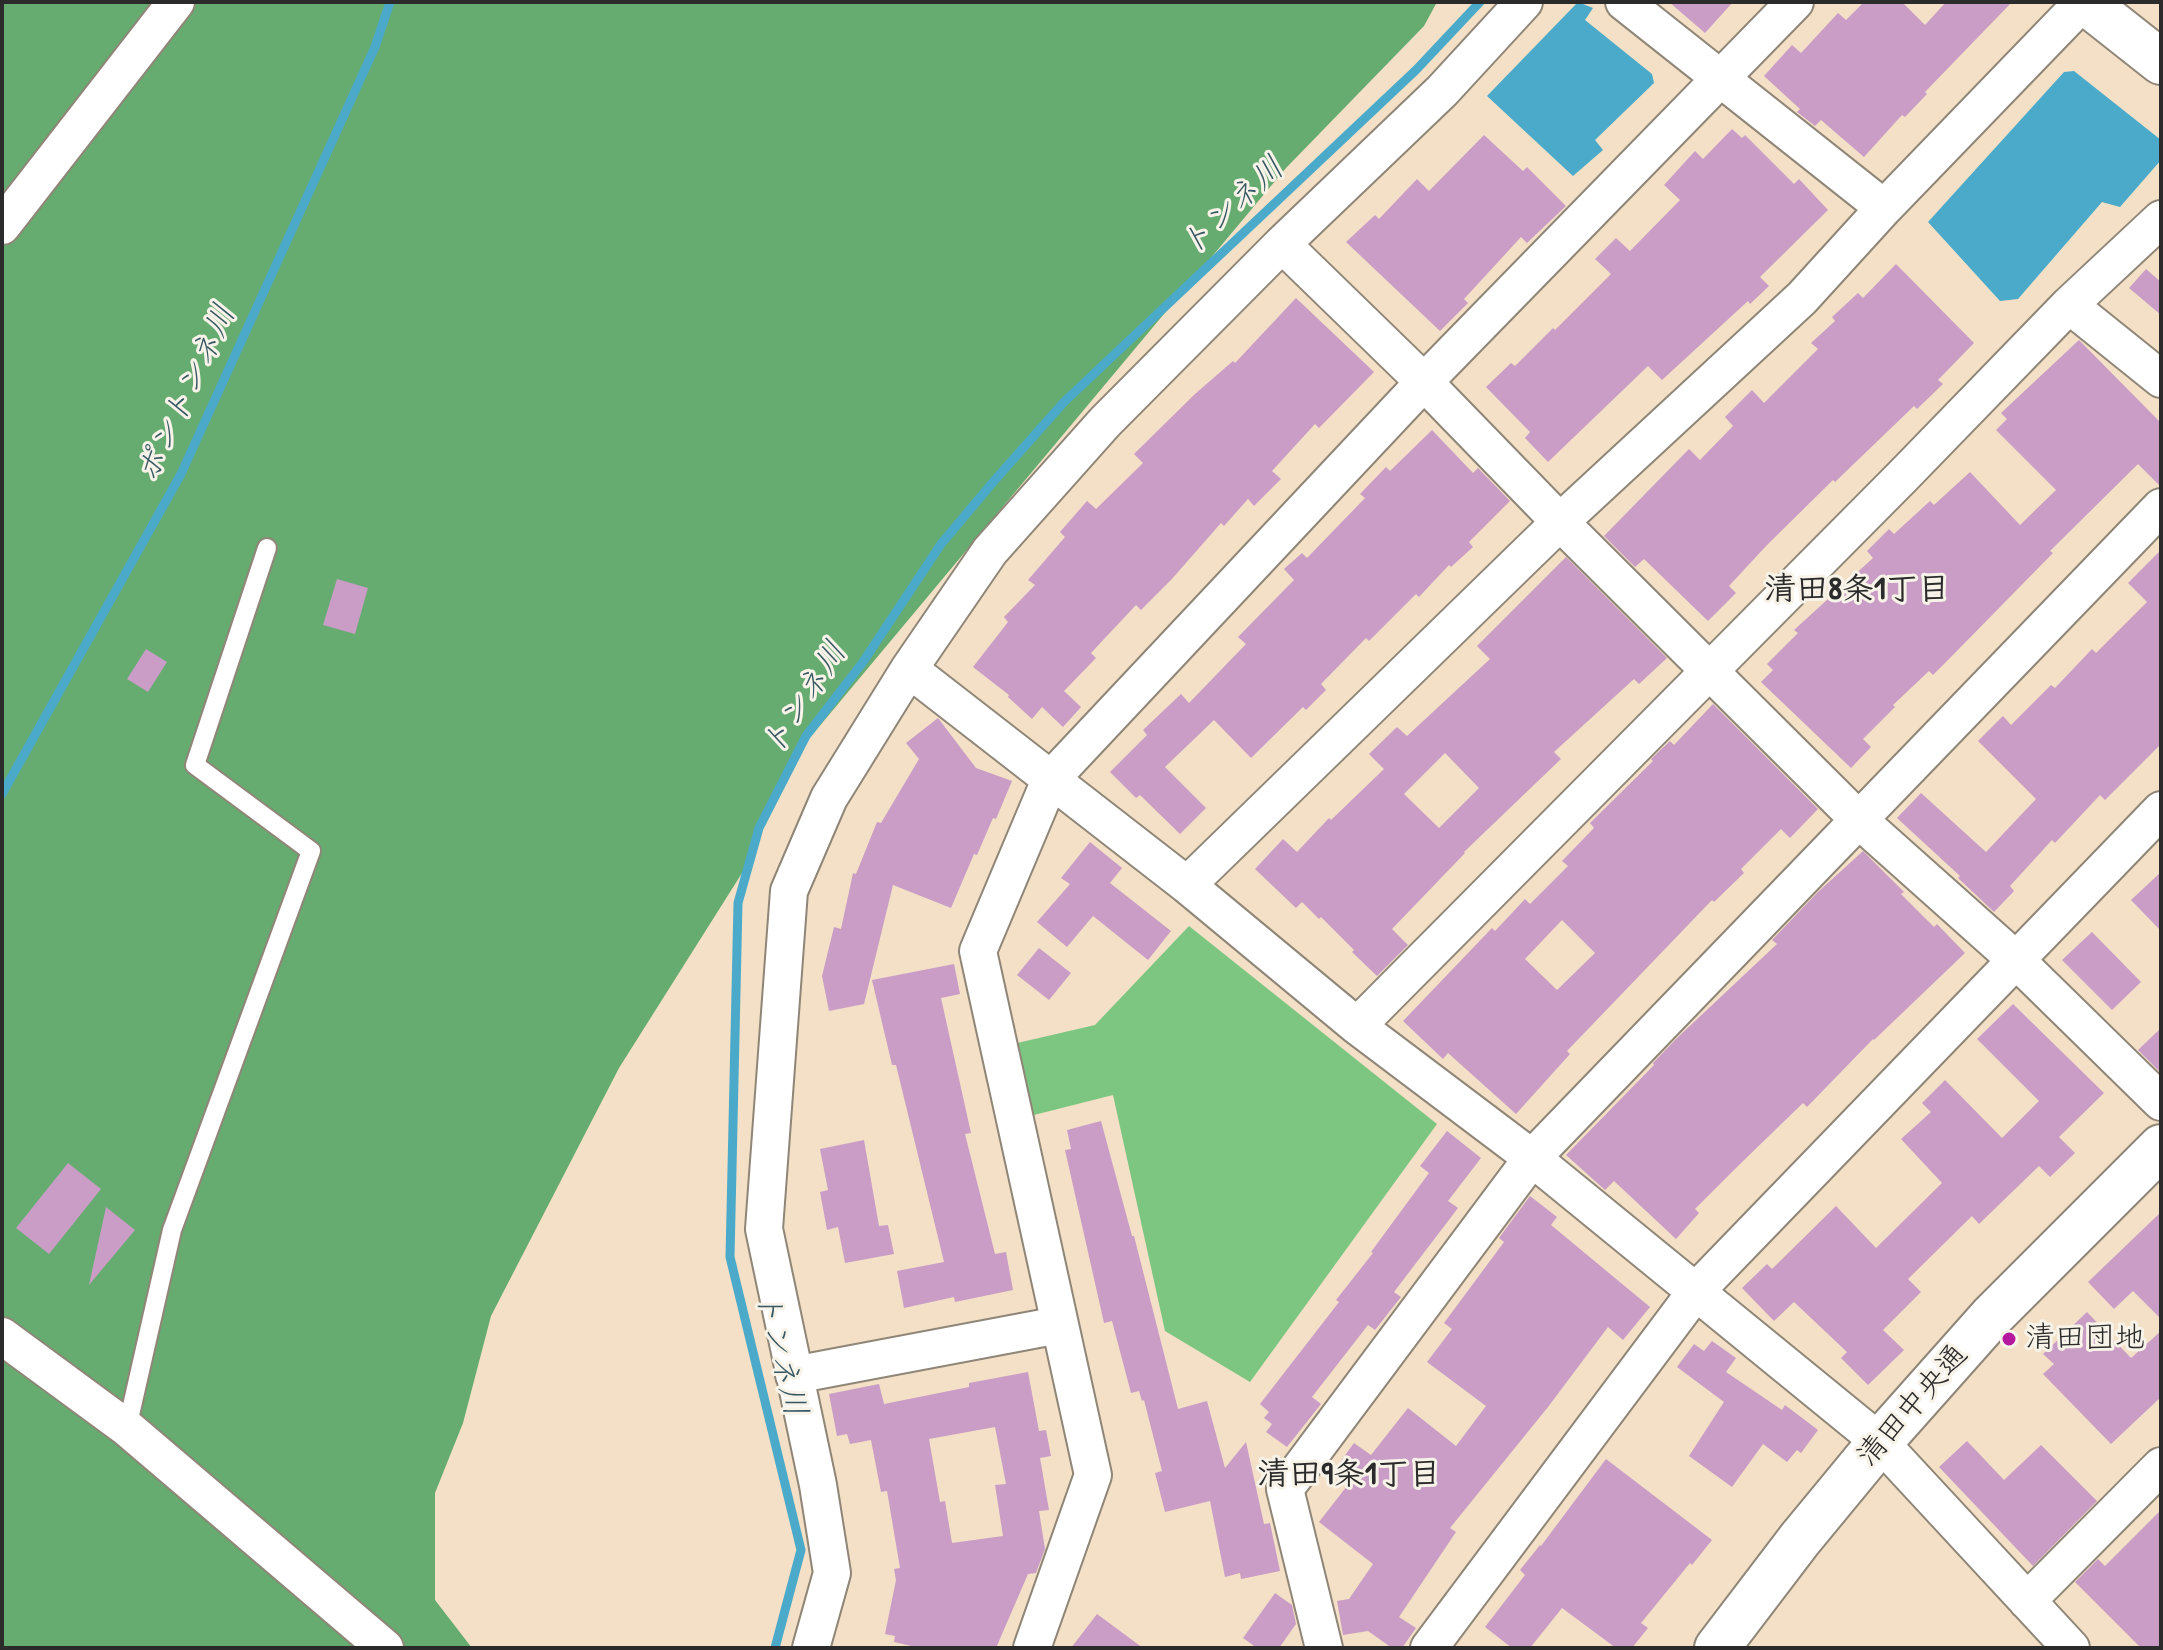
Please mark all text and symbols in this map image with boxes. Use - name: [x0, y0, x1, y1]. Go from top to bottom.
- water label: トンネ川: [1173, 149, 1293, 265]
- water label: ポントンネ川: [129, 299, 245, 489]
- district label: 清田8条1丁目: [1764, 571, 1950, 609]
- water label: トンネ川: [754, 635, 856, 763]
- water label: トンネ川: [746, 1287, 814, 1421]
- place label: 清田団地: [2025, 1321, 2145, 1357]
- marker: 清田団地: [2000, 1330, 2018, 1348]
- street label: 清田中央通: [1850, 1338, 1976, 1474]
- district label: 清田9条1丁目: [1257, 1456, 1441, 1494]

